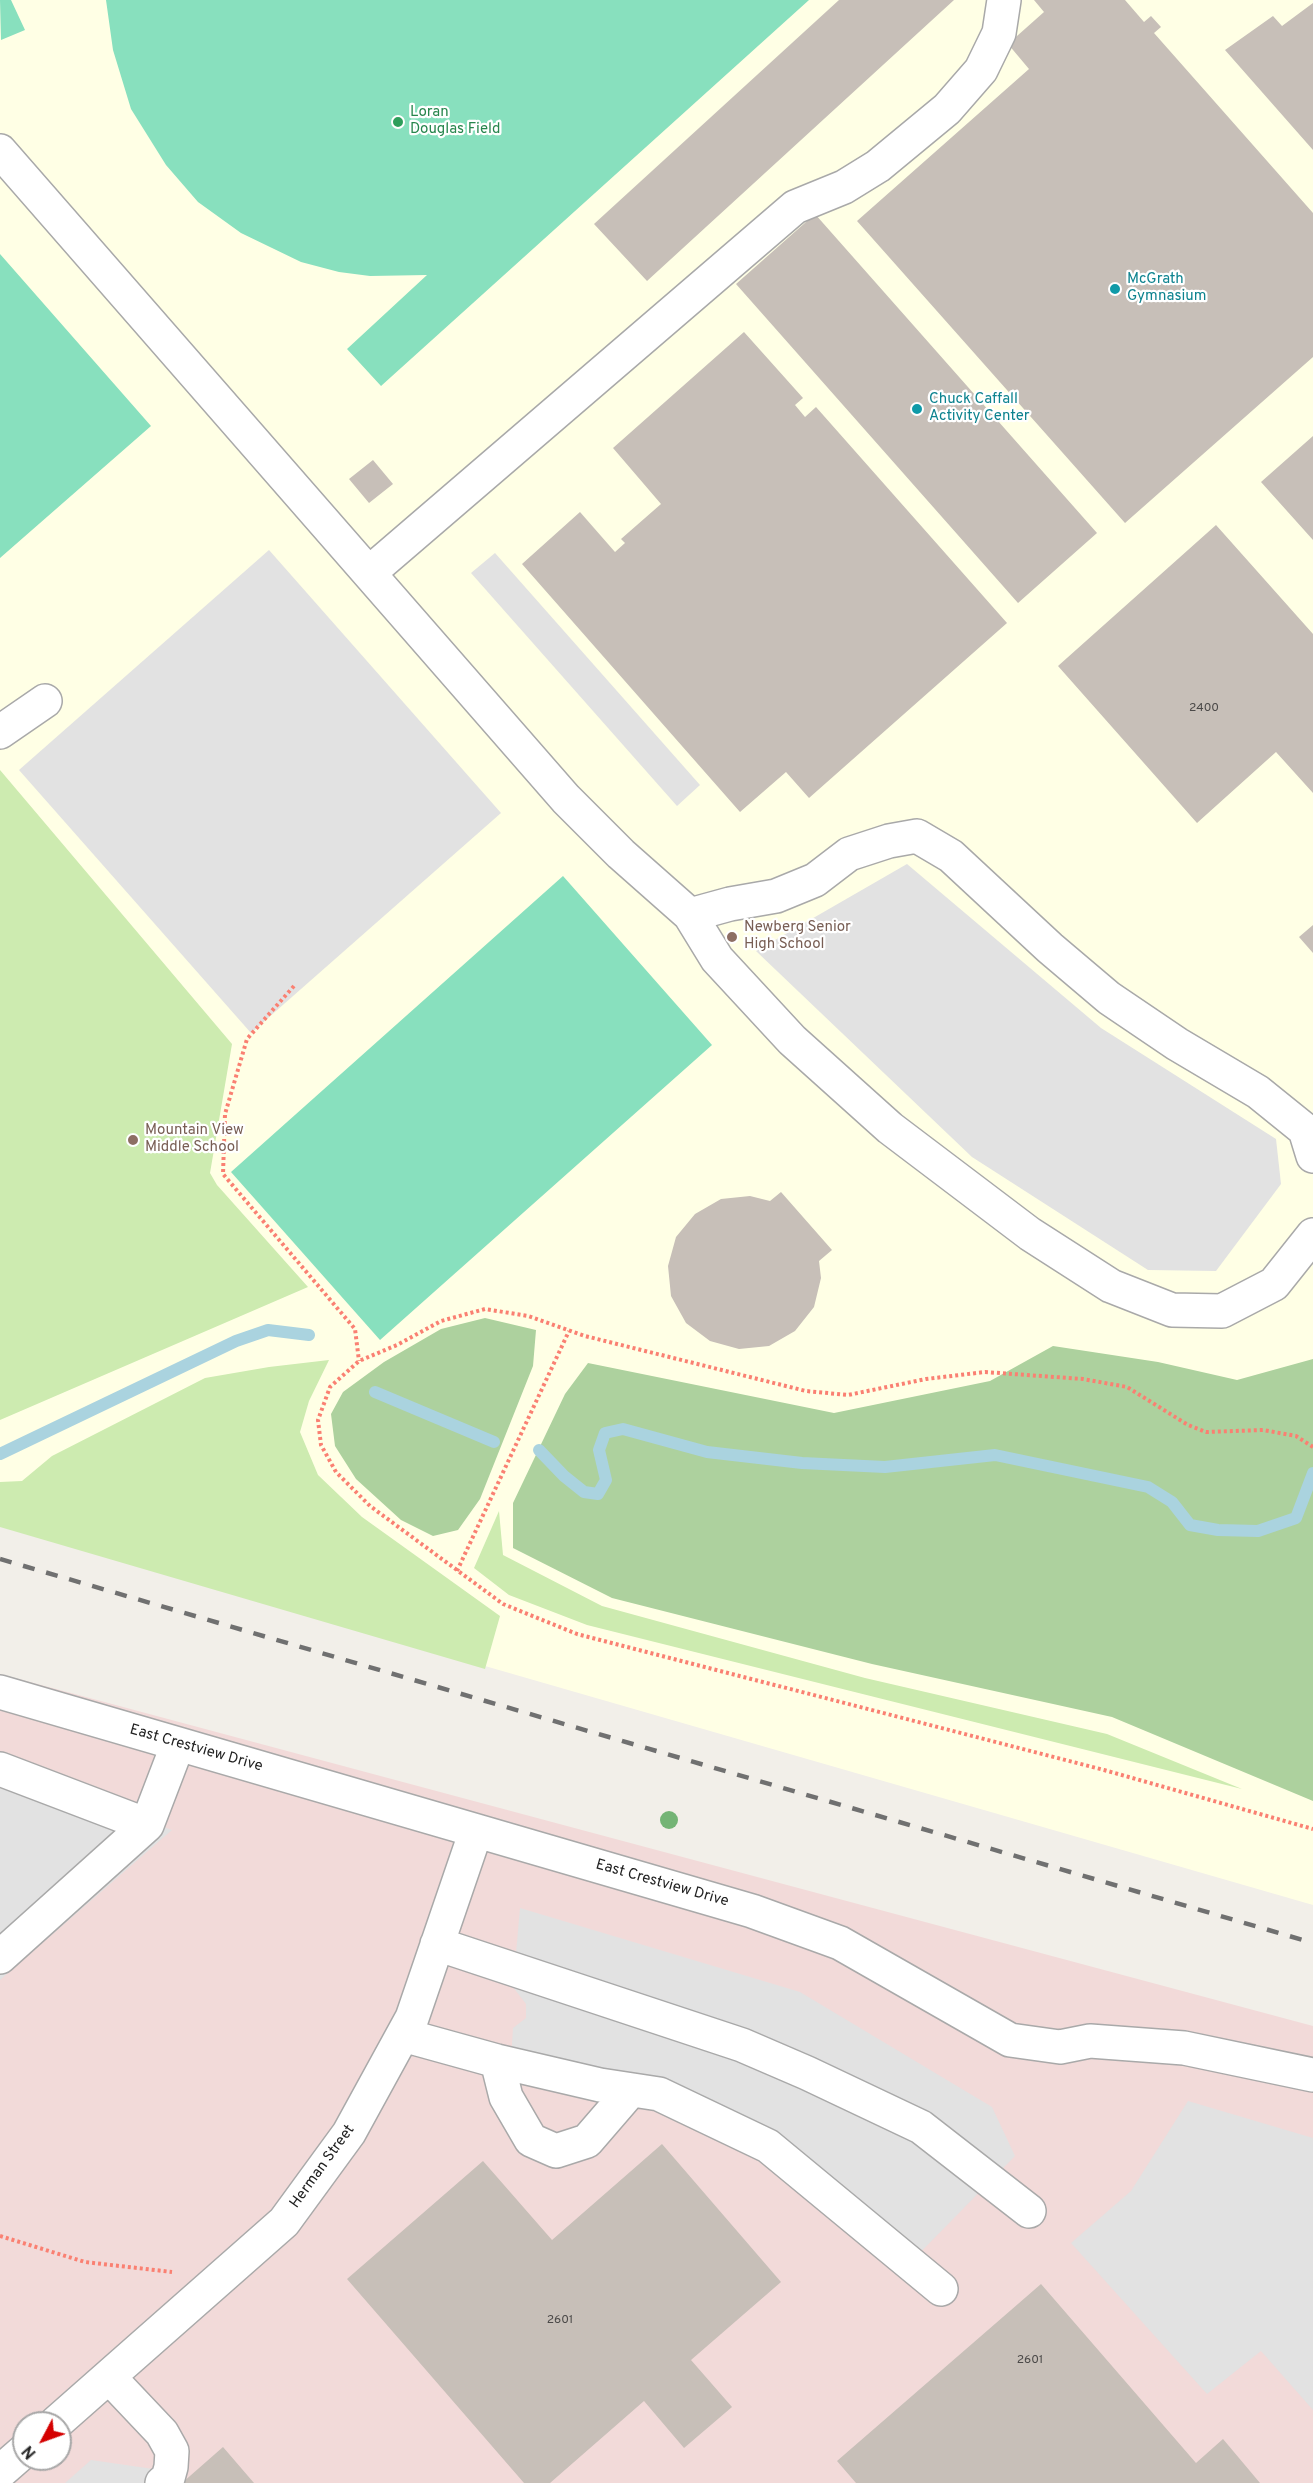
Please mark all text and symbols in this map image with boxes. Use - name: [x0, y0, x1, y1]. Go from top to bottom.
- place label: Loran Douglas Field: [410, 104, 500, 139]
- marker: Loran Douglas Field: [391, 115, 405, 129]
- place label: McGrath Gymnasium: [1127, 271, 1207, 306]
- marker: McGrath Gymnasium: [1108, 282, 1122, 296]
- place label: Chuck Caffall Activity Center: [929, 391, 1030, 426]
- marker: Chuck Caffall Activity Center: [910, 402, 924, 416]
- house number: 2400: [1189, 702, 1219, 716]
- place label: Newberg Senior High School: [744, 919, 851, 954]
- marker: Newberg Senior High School: [725, 930, 739, 944]
- place label: Mountain View Middle School: [145, 1122, 244, 1157]
- marker: Mountain View Middle School: [126, 1133, 140, 1147]
- street label: East Crestview Drive: [127, 1721, 265, 1777]
- street label: East Crestview Drive: [593, 1856, 731, 1912]
- street label: Herman Street: [287, 2122, 359, 2212]
- house number: 2601: [547, 2314, 573, 2328]
- house number: 2601: [1017, 2354, 1043, 2368]
- north arrow: [12, 2411, 72, 2471]
- text: N: [19, 2441, 41, 2462]

